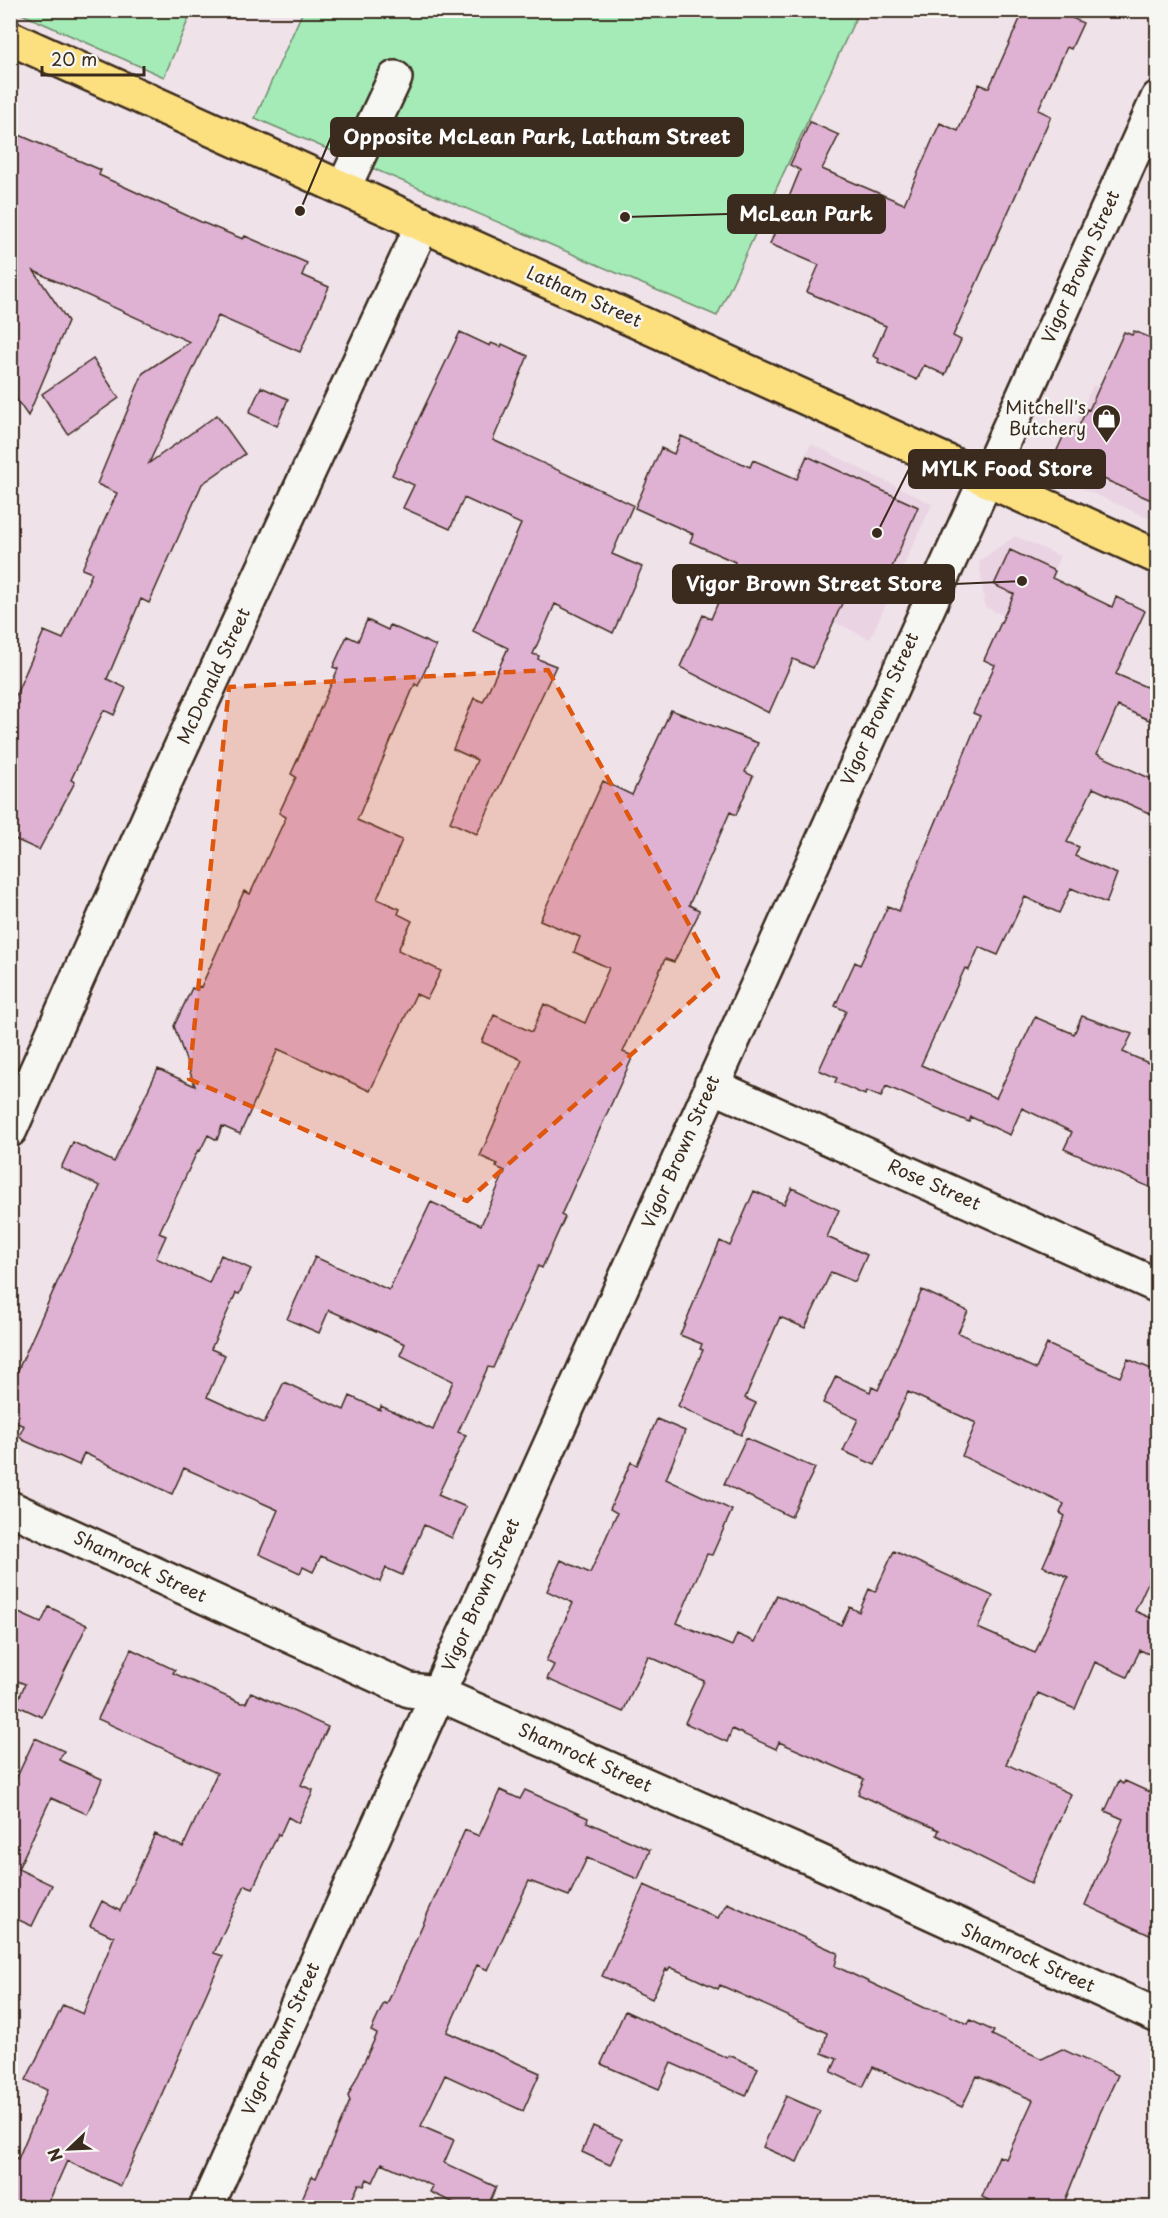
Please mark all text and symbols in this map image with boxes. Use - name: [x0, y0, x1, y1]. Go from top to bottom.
- scale bar: [42, 39, 144, 77]
- text: 20 m: [51, 45, 97, 72]
- callout: Opposite McLean Park, Latham Street: [331, 118, 743, 156]
- text: Opposite McLean Park, Latham Street: [343, 121, 731, 151]
- street label: Vigor Brown Street: [1034, 185, 1126, 347]
- callout: McLean Park: [728, 195, 885, 233]
- text: McLean Park: [739, 198, 873, 228]
- street label: Latham Street: [523, 258, 647, 333]
- place label: Mitchell's Butchery: [1005, 393, 1086, 441]
- shop icon: Mitchell's Butchery: [1091, 402, 1123, 444]
- callout: MYLK Food Store: [909, 450, 1105, 488]
- text: MYLK Food Store: [921, 453, 1093, 483]
- callout: Vigor Brown Street Store: [673, 565, 954, 603]
- text: Vigor Brown Street Store: [686, 568, 942, 598]
- street label: McDonald Street: [169, 603, 256, 748]
- street label: Vigor Brown Street: [833, 627, 925, 789]
- street label: Vigor Brown Street: [634, 1070, 726, 1232]
- street label: Rose Street: [884, 1151, 986, 1216]
- street label: Vigor Brown Street: [434, 1513, 526, 1675]
- street label: Shamrock Street: [70, 1523, 212, 1608]
- street label: Shamrock Street: [514, 1715, 657, 1798]
- street label: Shamrock Street: [957, 1915, 1100, 1998]
- street label: Vigor Brown Street: [234, 1957, 326, 2119]
- north arrow: [39, 2119, 99, 2179]
- text: N: [41, 2145, 68, 2166]

